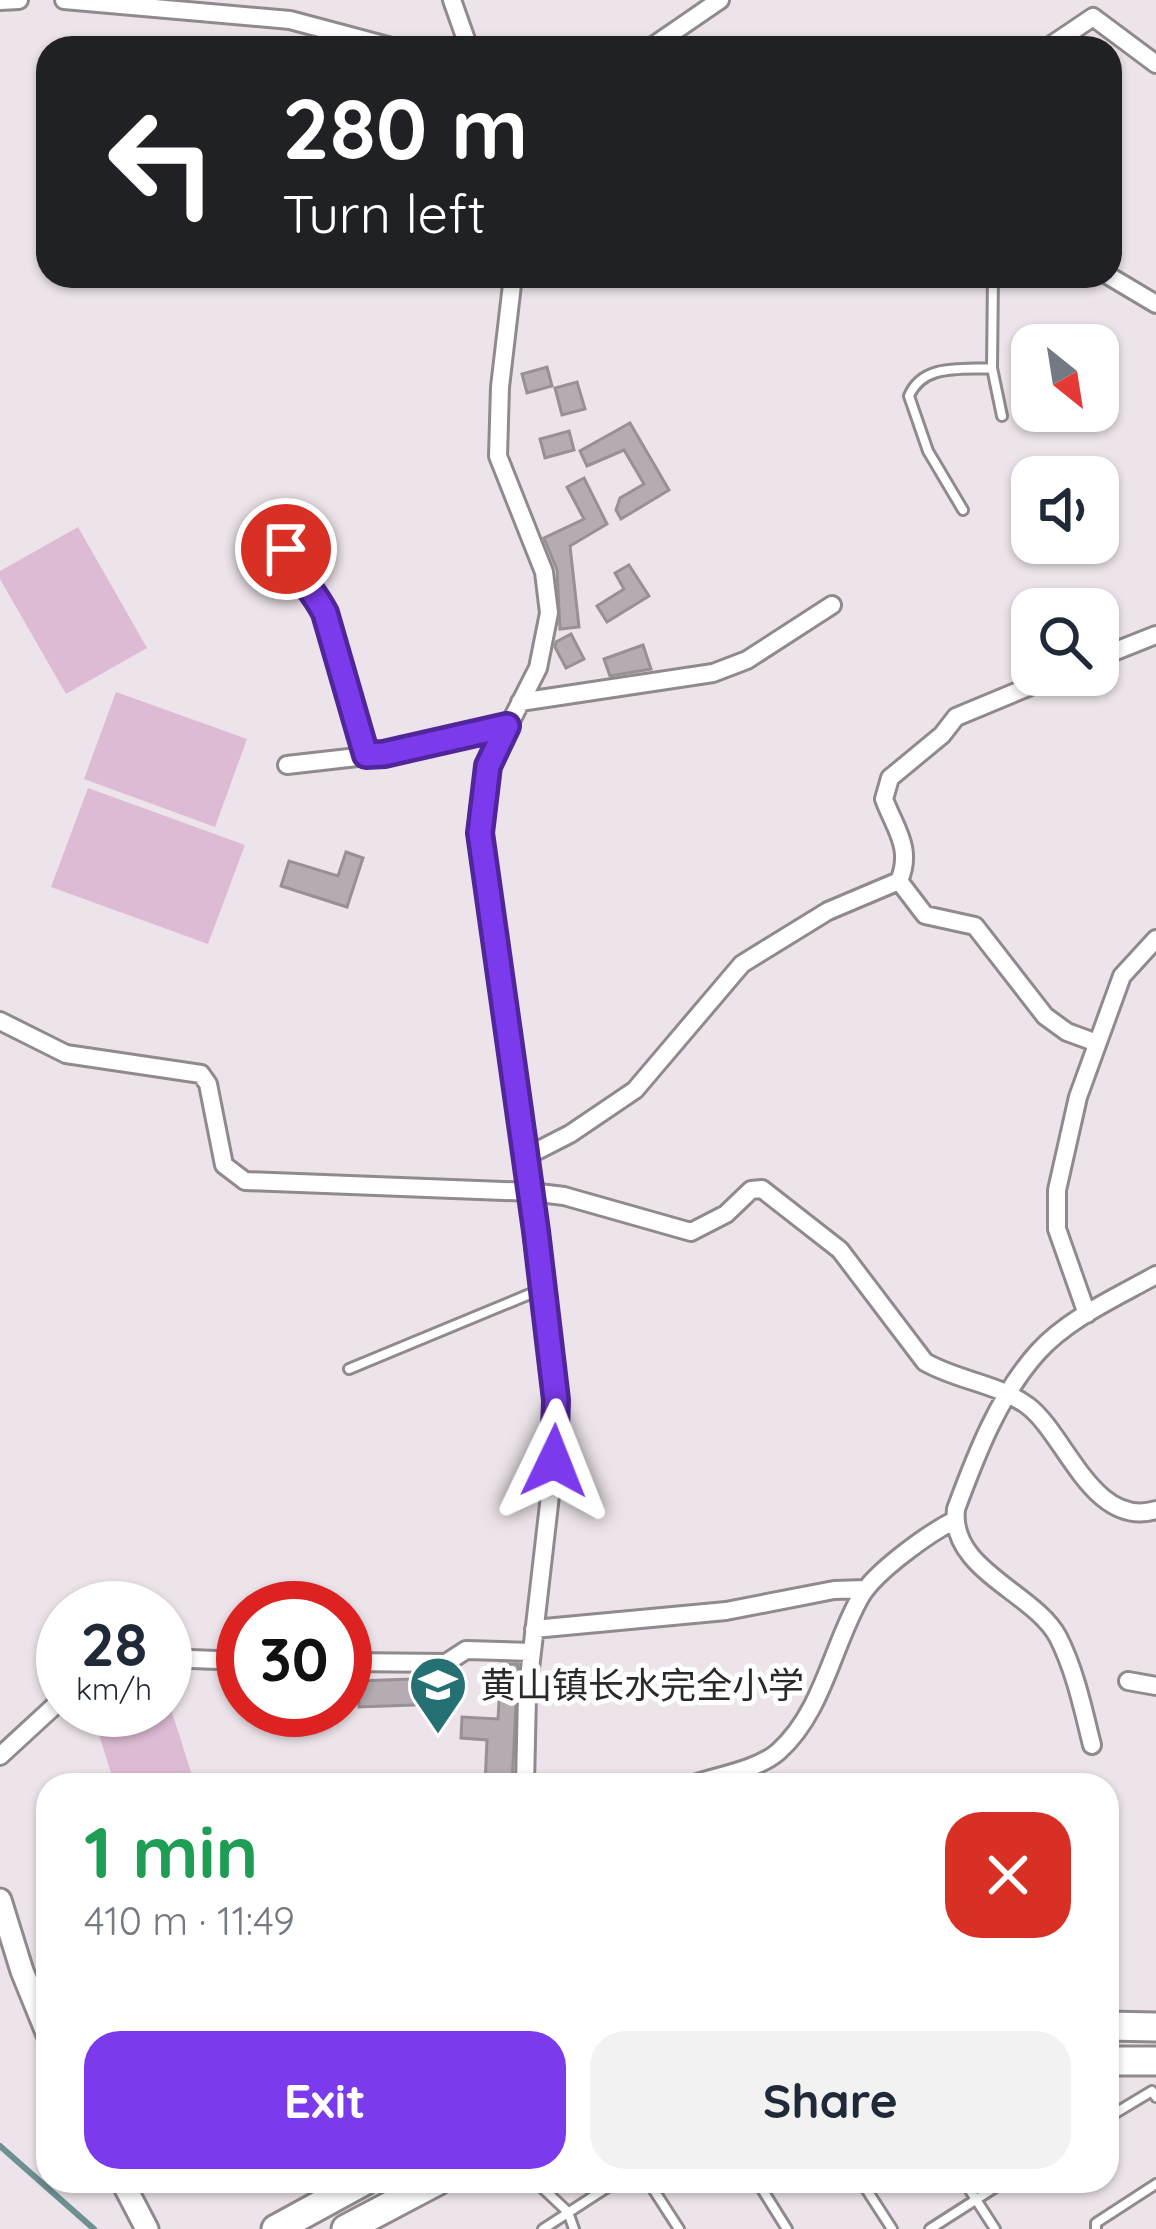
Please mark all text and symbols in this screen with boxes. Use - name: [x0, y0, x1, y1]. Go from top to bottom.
- text: 280 m: [282, 75, 528, 180]
- icon: left: [84, 84, 240, 240]
- text: Turn left: [282, 179, 486, 247]
- north arrow: [1011, 324, 1119, 432]
- map controls: [1011, 324, 1119, 696]
- button: sound: [1011, 456, 1119, 564]
- pin: [235, 498, 337, 600]
- icon: arrive: [253, 516, 319, 582]
- button: search: [1011, 588, 1119, 696]
- position arrow: [491, 1398, 617, 1524]
- speed limit sign: 30: [216, 1581, 372, 1737]
- text: 28: [80, 1606, 148, 1681]
- school or university icon: 黄山镇长水完全小学: [407, 1654, 469, 1736]
- place label: 黄山镇长水完全小学: [480, 1662, 804, 1707]
- text: km/h: [76, 1670, 152, 1708]
- text: 1 min: [84, 1806, 258, 1896]
- button: close: [945, 1812, 1071, 1938]
- text: 410 m · 11:49: [84, 1896, 295, 1945]
- button: Exit: [84, 2031, 566, 2169]
- button: Share: [590, 2031, 1071, 2169]

